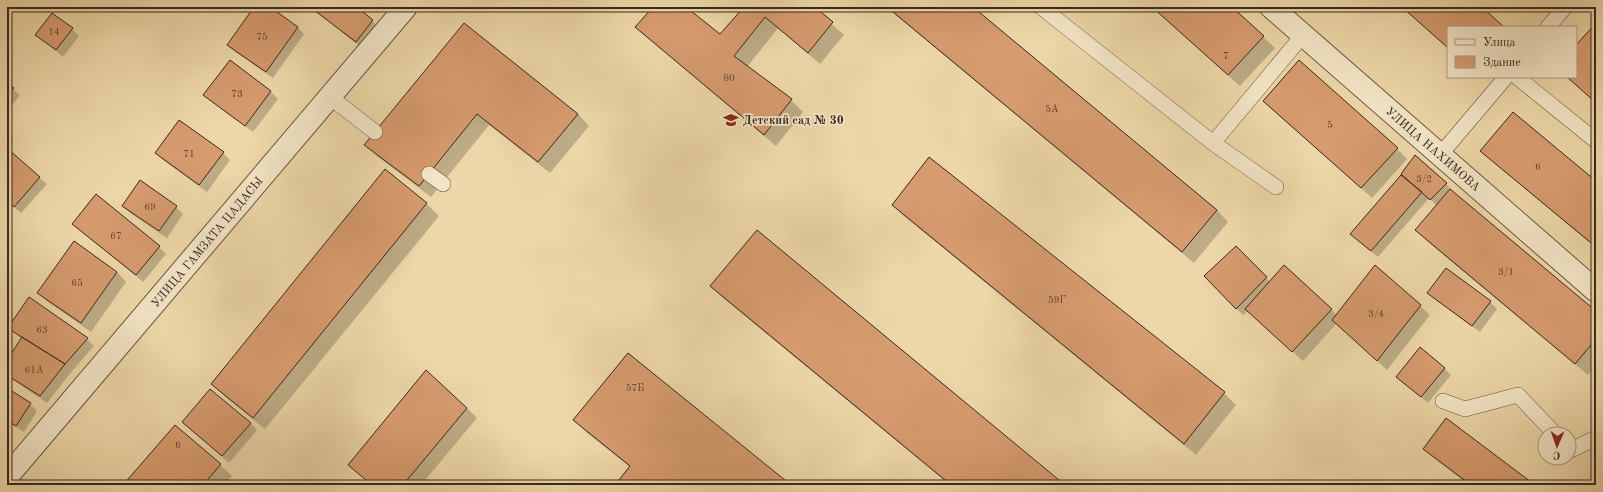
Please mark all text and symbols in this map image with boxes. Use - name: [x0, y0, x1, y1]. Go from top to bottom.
- legend: [1447, 26, 1577, 78]
- house number: 14: [48, 27, 60, 37]
- house number: 75: [256, 32, 268, 42]
- text: Улица: [1483, 37, 1516, 49]
- house number: 7: [1223, 51, 1229, 61]
- text: Здание: [1483, 57, 1521, 69]
- house number: 80: [723, 73, 735, 83]
- house number: 73: [231, 89, 243, 99]
- house number: 5А: [1045, 104, 1059, 114]
- street label: УЛИЦА НАХИМОВА: [1383, 105, 1482, 194]
- school or university icon: Детский сад № 30: [722, 111, 740, 129]
- place label: Детский сад № 30: [743, 115, 844, 127]
- house number: 5: [1327, 120, 1333, 130]
- house number: 71: [183, 149, 195, 159]
- house number: 6: [1535, 162, 1541, 172]
- house number: 3/2: [1416, 174, 1432, 184]
- street label: УЛИЦА ГАМЗАТА ЦАДАСЫ: [150, 175, 266, 310]
- house number: 69: [144, 202, 156, 212]
- house number: 67: [110, 231, 122, 241]
- house number: 3/1: [1498, 267, 1514, 277]
- house number: 65: [71, 278, 83, 288]
- house number: 59Г: [1048, 295, 1066, 305]
- house number: 3/4: [1368, 309, 1384, 319]
- house number: 63: [36, 325, 48, 335]
- house number: 61А: [24, 365, 44, 375]
- house number: 57Б: [626, 383, 644, 393]
- north arrow: [1537, 426, 1577, 466]
- house number: 6: [175, 440, 181, 450]
- text: С: [1553, 449, 1561, 460]

